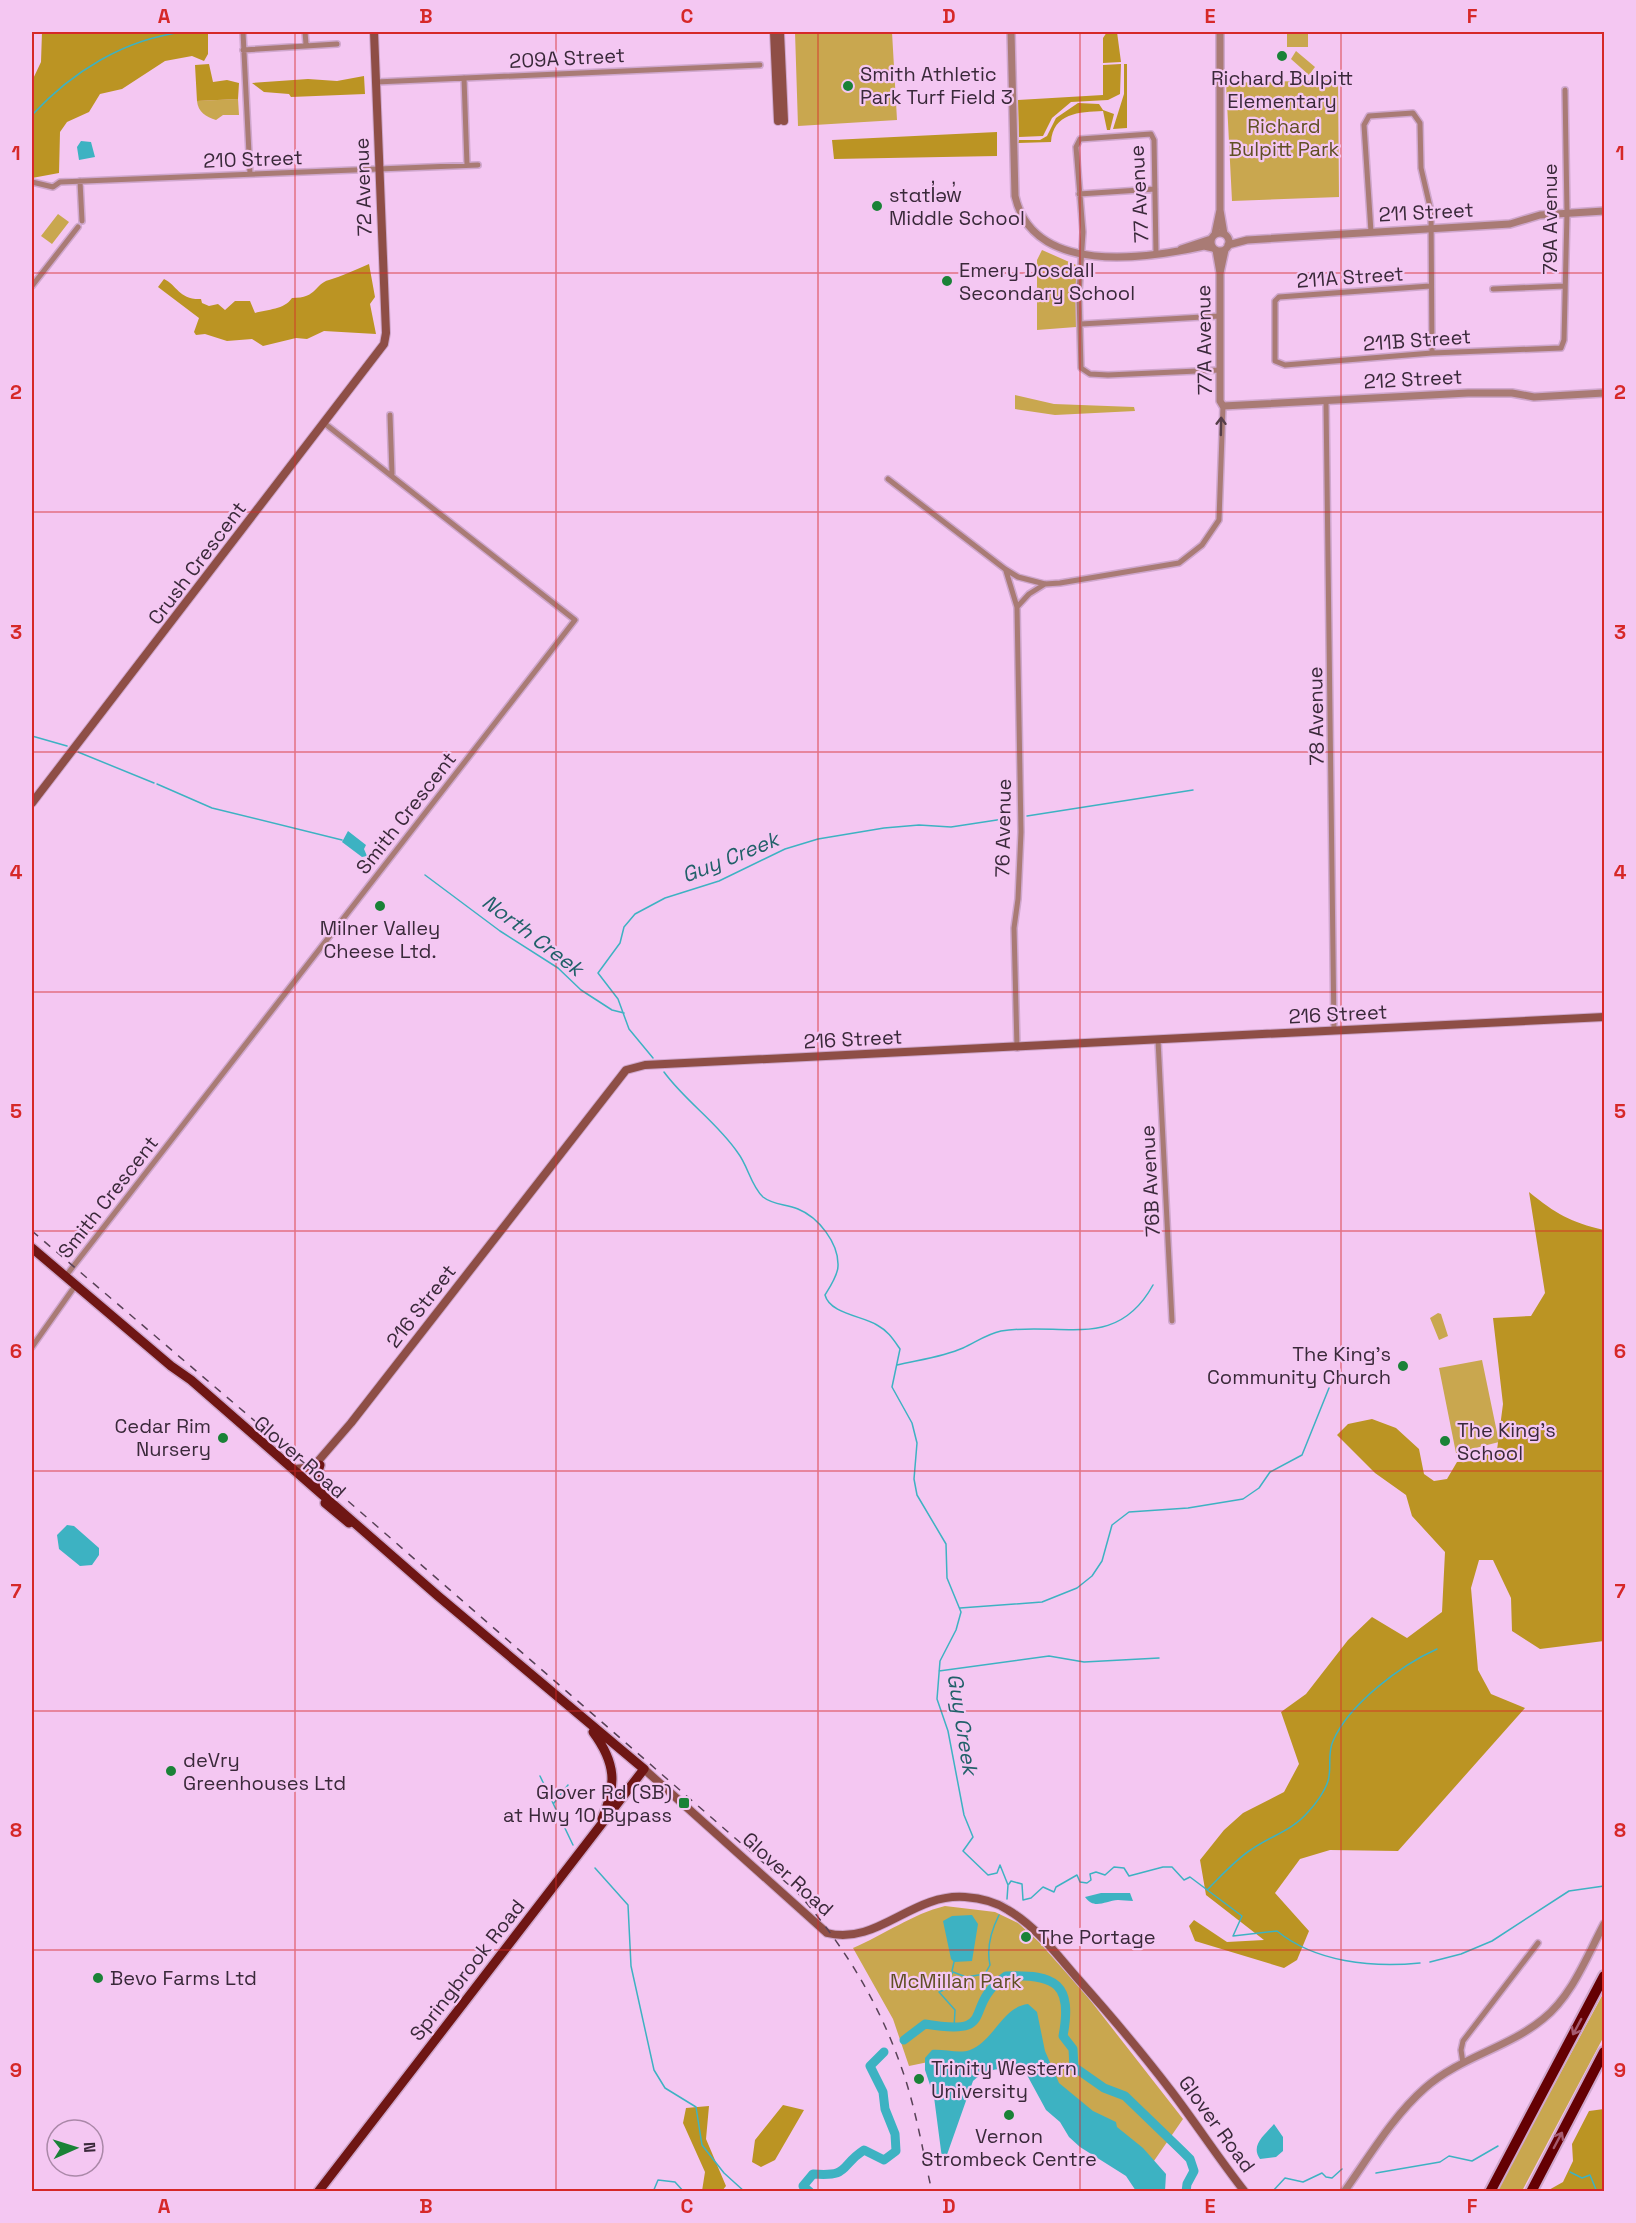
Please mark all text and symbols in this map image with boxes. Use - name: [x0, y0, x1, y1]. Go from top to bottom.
- text: A: [158, 3, 171, 29]
- text: B: [419, 3, 433, 29]
- text: C: [681, 3, 694, 29]
- text: D: [942, 3, 956, 29]
- text: E: [1204, 3, 1216, 29]
- text: F: [1467, 3, 1478, 29]
- street label: 209A Street: [509, 42, 625, 74]
- marker: Richard Bulpitt Elementary: [1275, 49, 1289, 63]
- place label: Smith Athletic Park Turf Field 3: [860, 61, 1013, 110]
- place label: Richard Bulpitt Elementary: [1211, 65, 1353, 114]
- marker: Smith Athletic Park Turf Field 3: [841, 79, 855, 93]
- park label: Richard Bulpitt Park: [1229, 113, 1339, 162]
- street label: 72 Avenue: [348, 137, 378, 237]
- text: 1: [11, 140, 21, 166]
- text: 1: [1615, 140, 1625, 166]
- street label: 210 Street: [203, 144, 303, 174]
- street label: 77 Avenue: [1123, 144, 1155, 244]
- street label: 79A Avenue: [1537, 163, 1563, 275]
- place label: stɑtl̓əw̓ Middle School: [889, 180, 1025, 231]
- street label: 211 Street: [1378, 197, 1474, 227]
- marker: stɑtl̓əw̓ Middle School: [870, 199, 884, 213]
- place label: Emery Dosdall Secondary School: [959, 257, 1135, 306]
- street label: 211A Street: [1296, 260, 1404, 294]
- marker: Emery Dosdall Secondary School: [940, 274, 954, 288]
- street label: 77A Avenue: [1190, 285, 1218, 395]
- street label: 211B Street: [1362, 323, 1472, 357]
- street label: 212 Street: [1363, 363, 1463, 395]
- text: 2: [10, 379, 22, 405]
- text: 2: [1614, 379, 1626, 405]
- one-way arrow: [1215, 417, 1227, 437]
- street label: Crush Crescent: [142, 496, 252, 630]
- text: 3: [10, 619, 22, 645]
- text: 3: [1614, 619, 1626, 645]
- street label: 78 Avenue: [1302, 666, 1330, 766]
- street label: Smith Crescent: [350, 747, 462, 879]
- street label: 76 Avenue: [989, 778, 1017, 878]
- water label: Guy Creek: [678, 824, 785, 889]
- text: 4: [10, 859, 23, 885]
- text: 4: [1614, 859, 1627, 885]
- water label: North Creek: [477, 888, 591, 984]
- marker: Milner Valley Cheese Ltd.: [373, 899, 387, 913]
- place label: Milner Valley Cheese Ltd.: [320, 915, 440, 964]
- street label: 216 Street: [1288, 998, 1388, 1030]
- street label: 216 Street: [803, 1023, 903, 1055]
- text: 5: [10, 1098, 22, 1124]
- text: 5: [1614, 1098, 1626, 1124]
- street label: 76B Avenue: [1134, 1124, 1166, 1238]
- street label: Smith Crescent: [52, 1131, 164, 1263]
- street label: 216 Street: [380, 1259, 462, 1353]
- text: 6: [10, 1338, 22, 1364]
- text: 6: [1614, 1338, 1626, 1364]
- place label: The King's Community Church: [1207, 1341, 1391, 1390]
- marker: The King's Community Church: [1396, 1359, 1410, 1373]
- street label: Glover Road: [248, 1410, 352, 1504]
- place label: Cedar Rim Nursery: [115, 1413, 211, 1462]
- place label: The King's School: [1457, 1417, 1556, 1466]
- marker: Cedar Rim Nursery: [216, 1431, 230, 1445]
- marker: The King's School: [1438, 1434, 1452, 1448]
- text: 7: [10, 1578, 22, 1604]
- text: 7: [1614, 1578, 1626, 1604]
- water label: Guy Creek: [942, 1671, 985, 1779]
- place label: deVry Greenhouses Ltd: [183, 1747, 346, 1796]
- marker: deVry Greenhouses Ltd: [164, 1764, 178, 1778]
- place label: Glover Rd (SB) at Hwy 10 Bypass: [503, 1779, 672, 1828]
- marker: Glover Rd (SB) at Hwy 10 Bypass: [677, 1796, 691, 1810]
- text: 8: [10, 1817, 22, 1843]
- text: 8: [1614, 1817, 1626, 1843]
- street label: Glover Road: [737, 1826, 839, 1922]
- street label: Springbrook Road: [404, 1894, 530, 2046]
- place label: The Portage: [1038, 1924, 1156, 1950]
- marker: The Portage: [1019, 1930, 1033, 1944]
- place label: Bevo Farms Ltd: [110, 1965, 257, 1991]
- park label: McMillan Park: [890, 1968, 1022, 1994]
- marker: Bevo Farms Ltd: [91, 1971, 105, 1985]
- one-way arrow: [1571, 2018, 1582, 2036]
- place label: Trinity Western University: [931, 2055, 1077, 2104]
- text: 9: [10, 2057, 22, 2083]
- text: 9: [1614, 2057, 1626, 2083]
- street label: Glover Road: [1173, 2070, 1261, 2178]
- marker: Trinity Western University: [912, 2072, 926, 2086]
- marker: Vernon Strombeck Centre: [1002, 2108, 1016, 2122]
- north arrow: [45, 2118, 105, 2178]
- place label: Vernon Strombeck Centre: [921, 2123, 1097, 2172]
- one-way arrow: [1553, 2131, 1564, 2149]
- text: N: [79, 2141, 100, 2153]
- text: A: [158, 2193, 171, 2219]
- text: B: [419, 2193, 433, 2219]
- text: C: [681, 2193, 694, 2219]
- text: D: [942, 2193, 956, 2219]
- text: E: [1204, 2193, 1216, 2219]
- text: F: [1467, 2193, 1478, 2219]

